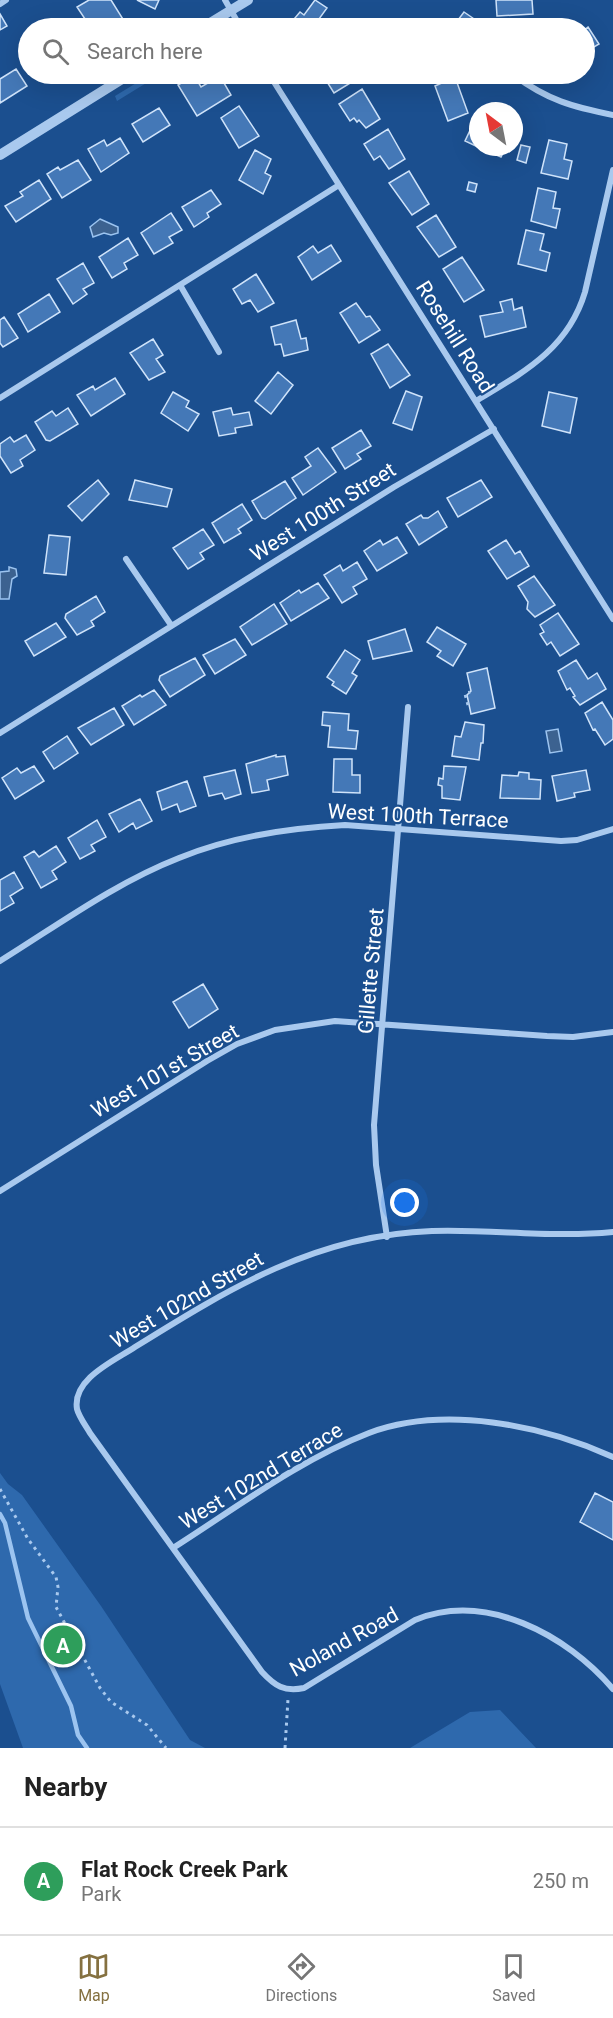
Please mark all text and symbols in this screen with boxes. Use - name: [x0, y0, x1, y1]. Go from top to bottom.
- search box: [18, 18, 595, 84]
- icon: search: [39, 35, 72, 68]
- text: Search here: [87, 39, 203, 64]
- north arrow: [469, 102, 523, 156]
- street label: Rosehill Road: [411, 277, 499, 397]
- street label: West 100th Street: [246, 458, 400, 566]
- street label: West 100th Terrace: [327, 799, 509, 833]
- street label: Gillette Street: [354, 907, 388, 1035]
- street label: West 101st Street: [87, 1019, 243, 1123]
- your location: [390, 1188, 419, 1217]
- street label: West 102nd Street: [107, 1247, 268, 1353]
- street label: West 102nd Terrace: [175, 1418, 347, 1534]
- street label: Noland Road: [286, 1602, 402, 1682]
- pin: A: [44, 1622, 82, 1668]
- text: Nearby: [24, 1772, 107, 1802]
- text: Flat Rock Creek Park: [81, 1857, 288, 1882]
- text: A: [37, 1869, 50, 1893]
- text: 250 m: [533, 1869, 589, 1893]
- text: Park: [81, 1882, 121, 1906]
- tab: Map: [77, 1950, 110, 2005]
- tab: Directions: [265, 1950, 337, 2005]
- tab: Saved: [492, 1950, 536, 2005]

